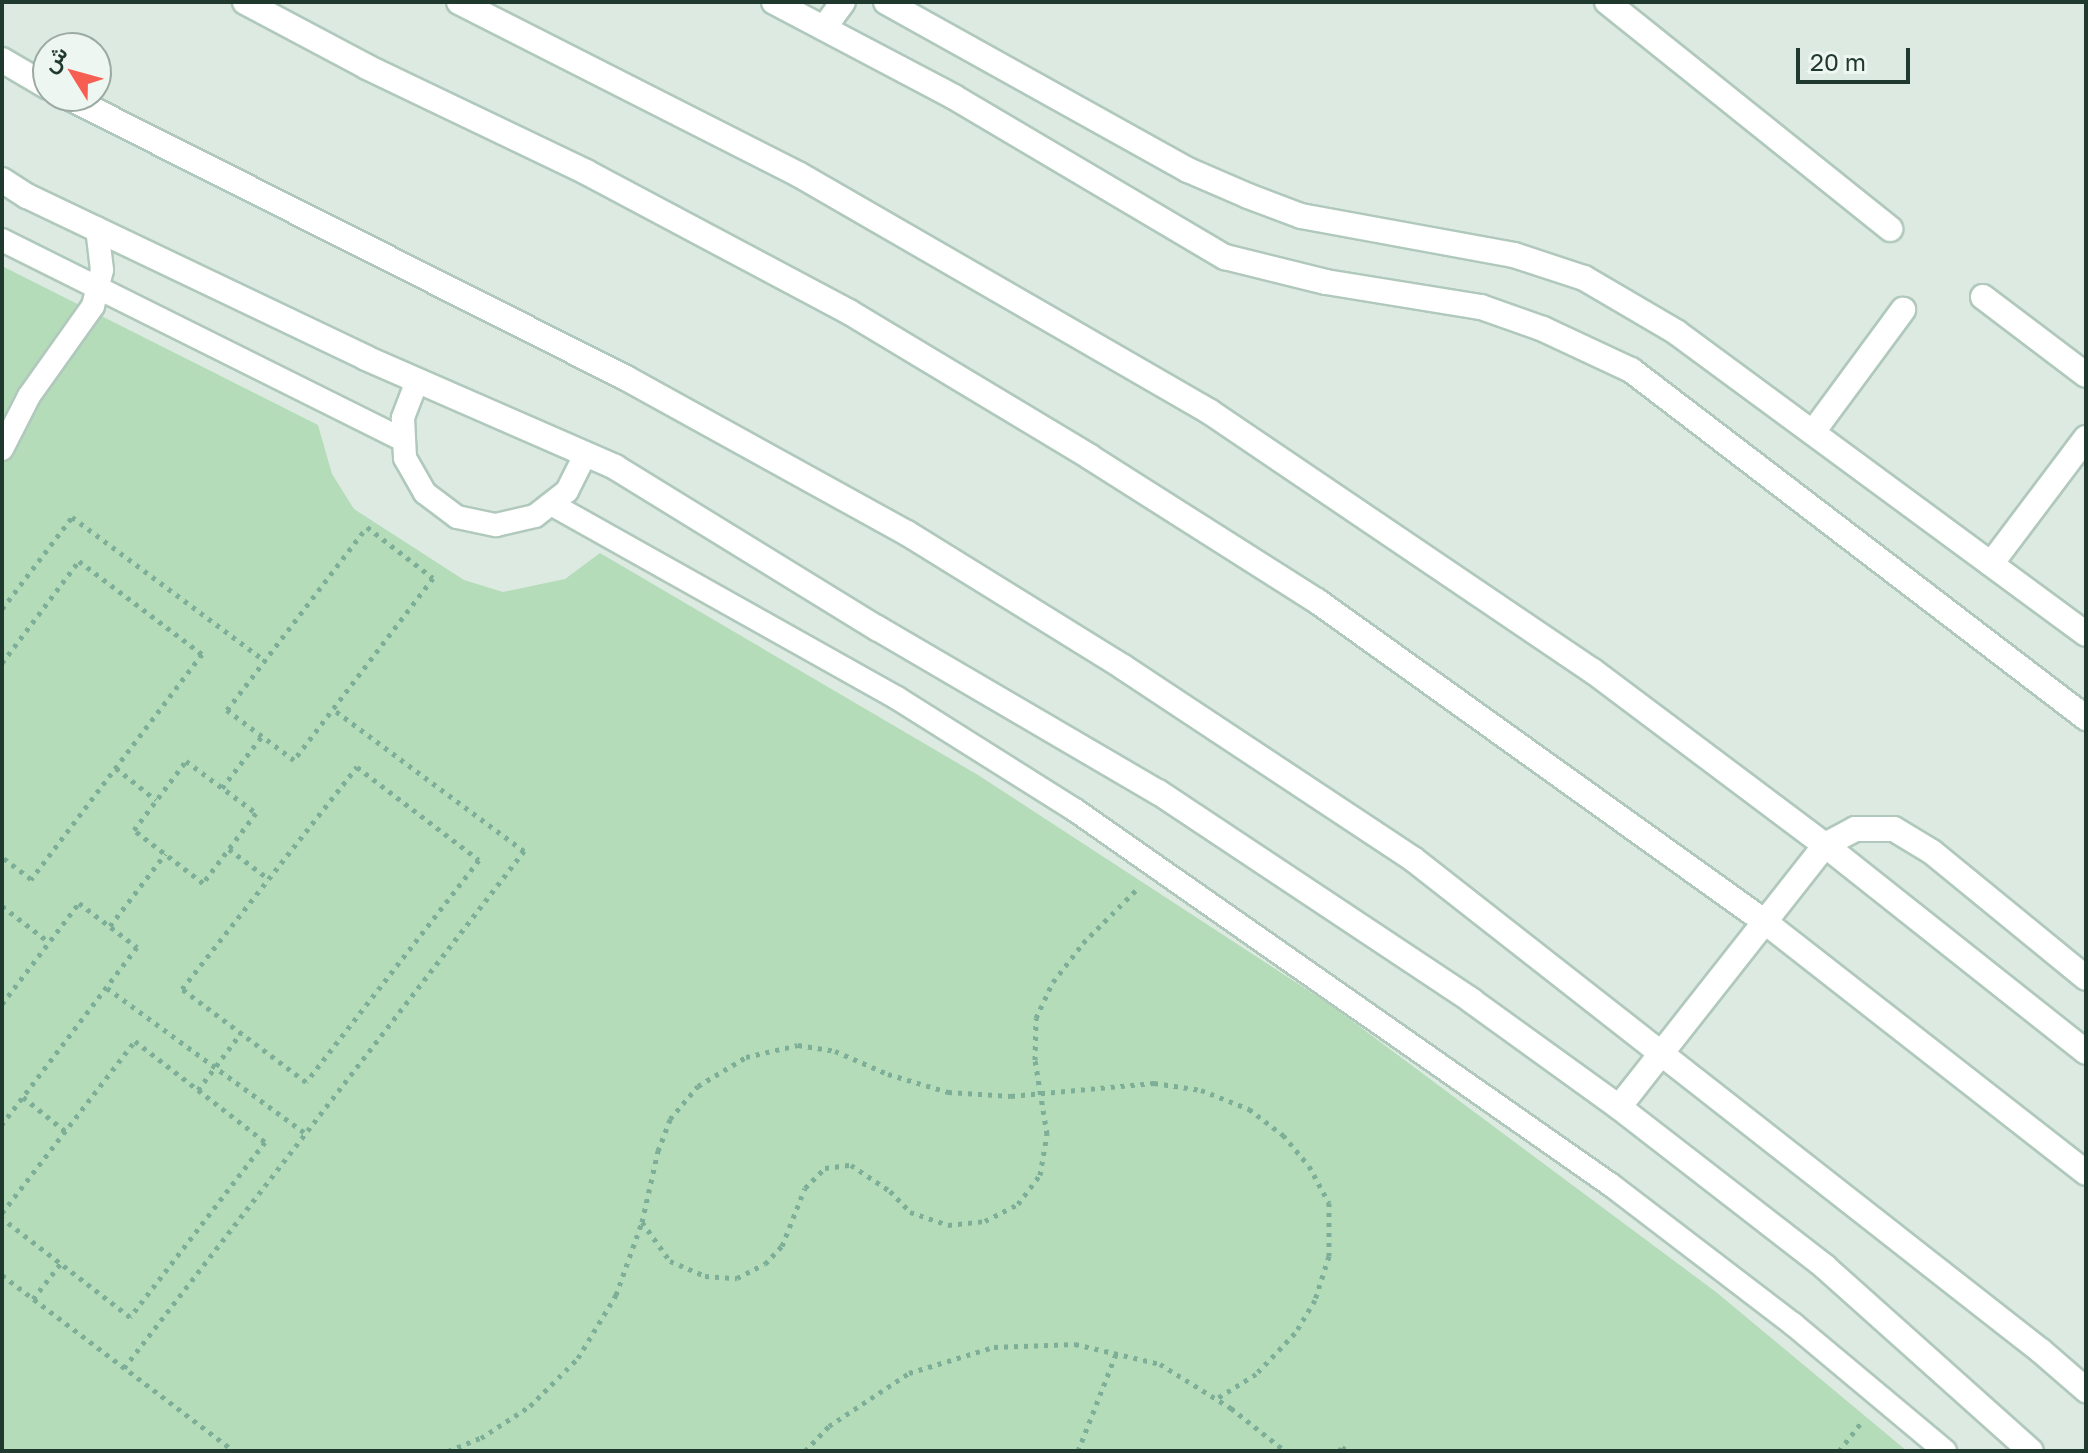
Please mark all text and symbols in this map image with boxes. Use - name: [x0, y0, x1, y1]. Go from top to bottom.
- north arrow: [32, 32, 112, 112]
- scale bar: [1800, 32, 1914, 82]
- text: ش: [35, 40, 73, 77]
- text: 20 m: [1810, 47, 1866, 76]

